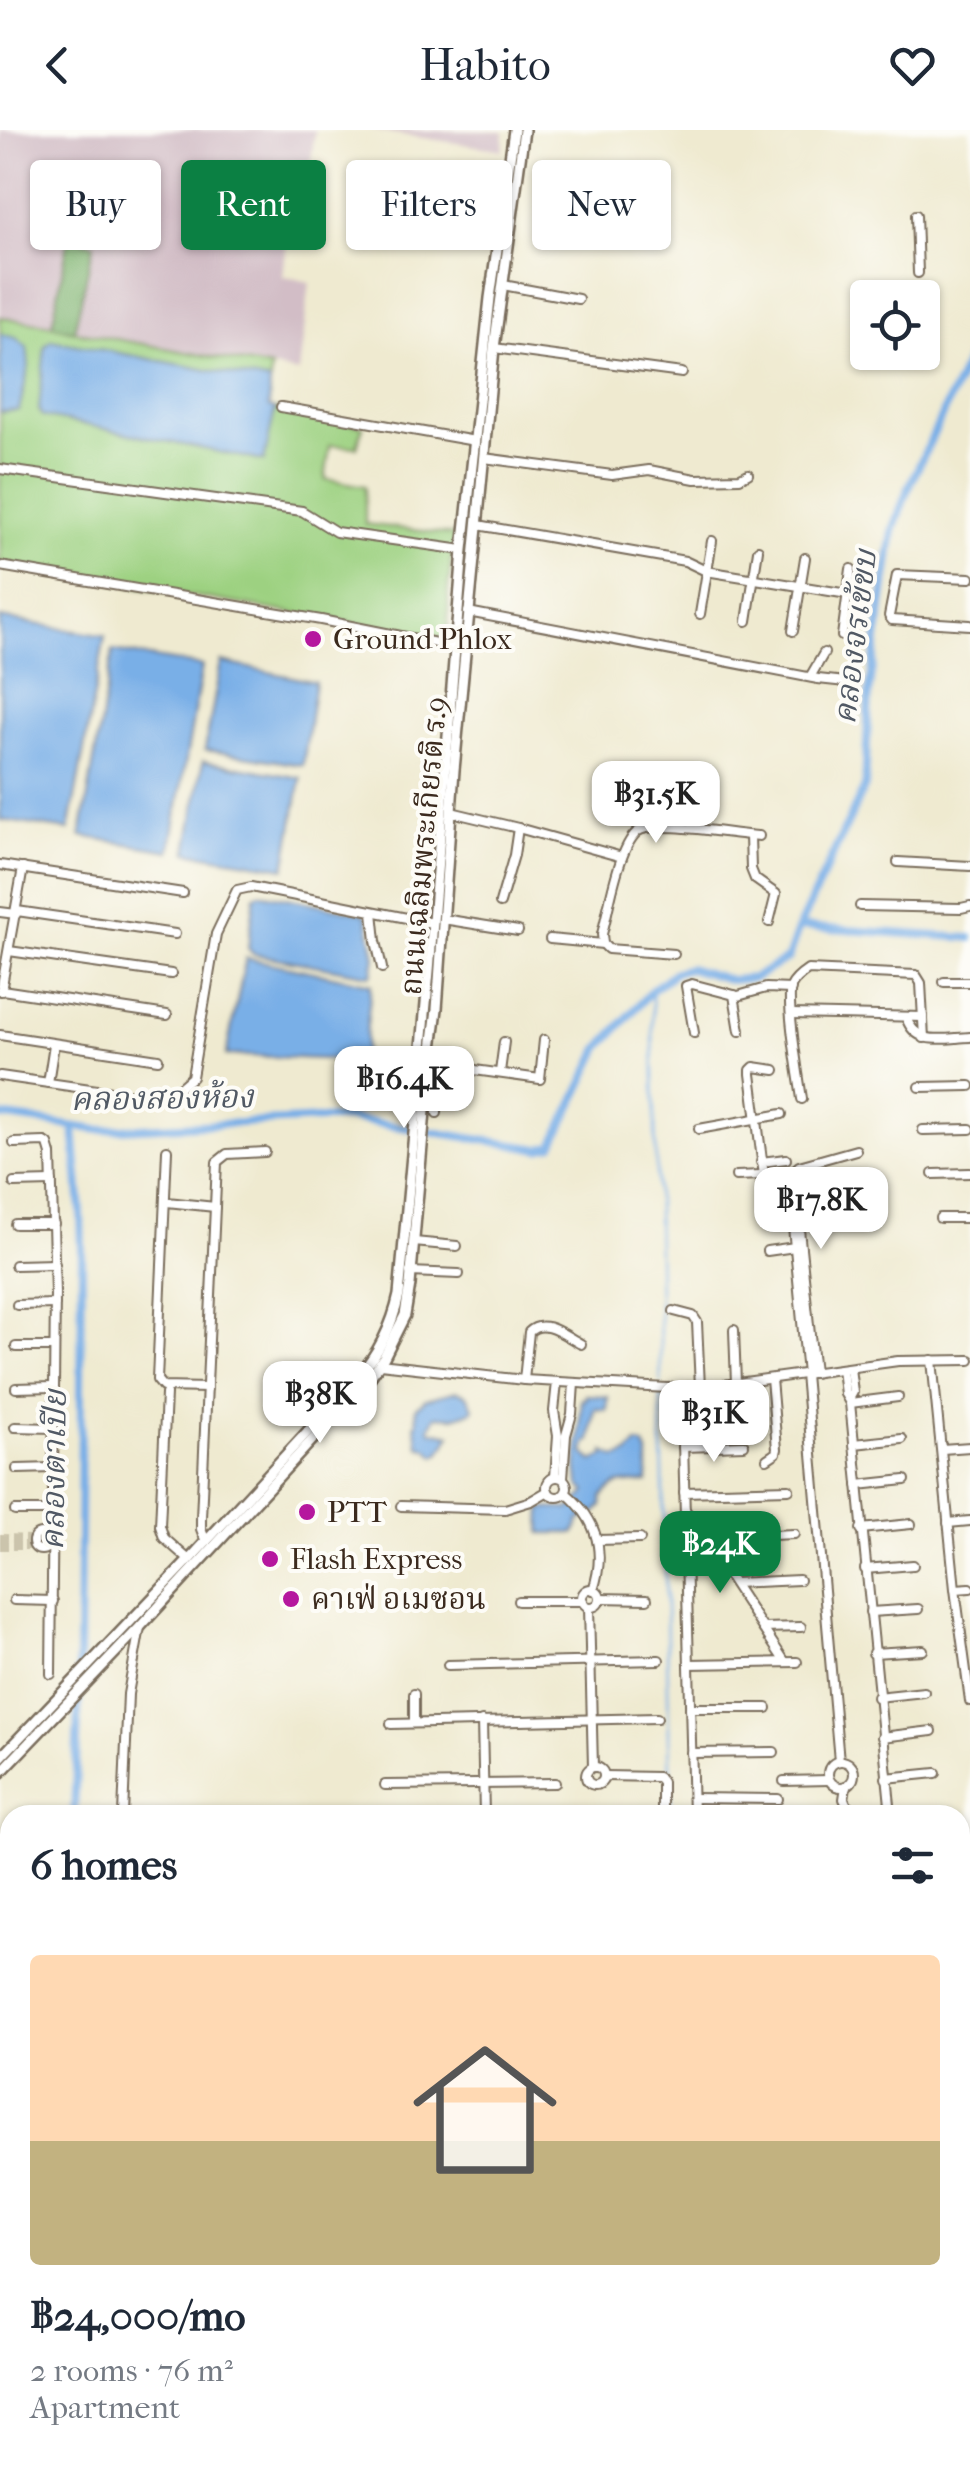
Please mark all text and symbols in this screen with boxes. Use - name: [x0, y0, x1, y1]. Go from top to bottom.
- icon: back: [30, 38, 85, 93]
- icon: heart: [885, 38, 940, 93]
- text: Habito: [419, 39, 551, 92]
- chip: Buy: [30, 160, 161, 250]
- chip: Rent: [181, 160, 326, 250]
- chip: Filters: [346, 160, 512, 250]
- chip: New: [532, 160, 671, 250]
- map controls: [850, 280, 940, 370]
- button: locate: [850, 280, 940, 370]
- water label: คลองจรเข้ขบ: [826, 546, 884, 726]
- place label: Ground Phlox: [333, 622, 512, 657]
- marker: Ground Phlox: [302, 628, 324, 650]
- street label: ถนนเฉลิมพระเกียรติ ร.9: [394, 695, 454, 997]
- pin: ฿31.5K: [575, 761, 737, 846]
- text: ฿31.5K: [614, 775, 698, 812]
- pin: ฿16.4K: [323, 1046, 485, 1131]
- text: ฿16.4K: [356, 1060, 452, 1097]
- water label: คลองสองห้อง: [70, 1078, 255, 1118]
- pin: ฿17.8K: [740, 1167, 902, 1252]
- text: ฿17.8K: [776, 1181, 866, 1218]
- pin: ฿38K: [261, 1361, 379, 1446]
- text: ฿38K: [285, 1375, 355, 1412]
- pin: ฿31K: [655, 1380, 773, 1465]
- water label: คลองตาเปีย: [34, 1387, 74, 1551]
- text: ฿31K: [681, 1394, 747, 1431]
- place label: PTT: [327, 1495, 387, 1530]
- marker: PTT: [296, 1501, 318, 1523]
- pin: ฿24K: [661, 1511, 779, 1596]
- text: ฿24K: [682, 1525, 758, 1562]
- place label: Flash Express: [290, 1542, 462, 1577]
- marker: Flash Express: [259, 1548, 281, 1570]
- place label: คาเฟ่ อเมซอน: [311, 1582, 486, 1617]
- marker: คาเฟ่ อเมซอน: [280, 1588, 302, 1610]
- icon: filters: [885, 1838, 940, 1893]
- text: 6 homes: [30, 1841, 177, 1890]
- icon: home: [395, 2020, 575, 2200]
- text: ฿24,000/mo: [30, 2292, 245, 2341]
- text: 2 rooms · 76 m²: [30, 2352, 233, 2389]
- text: Apartment: [30, 2389, 180, 2426]

